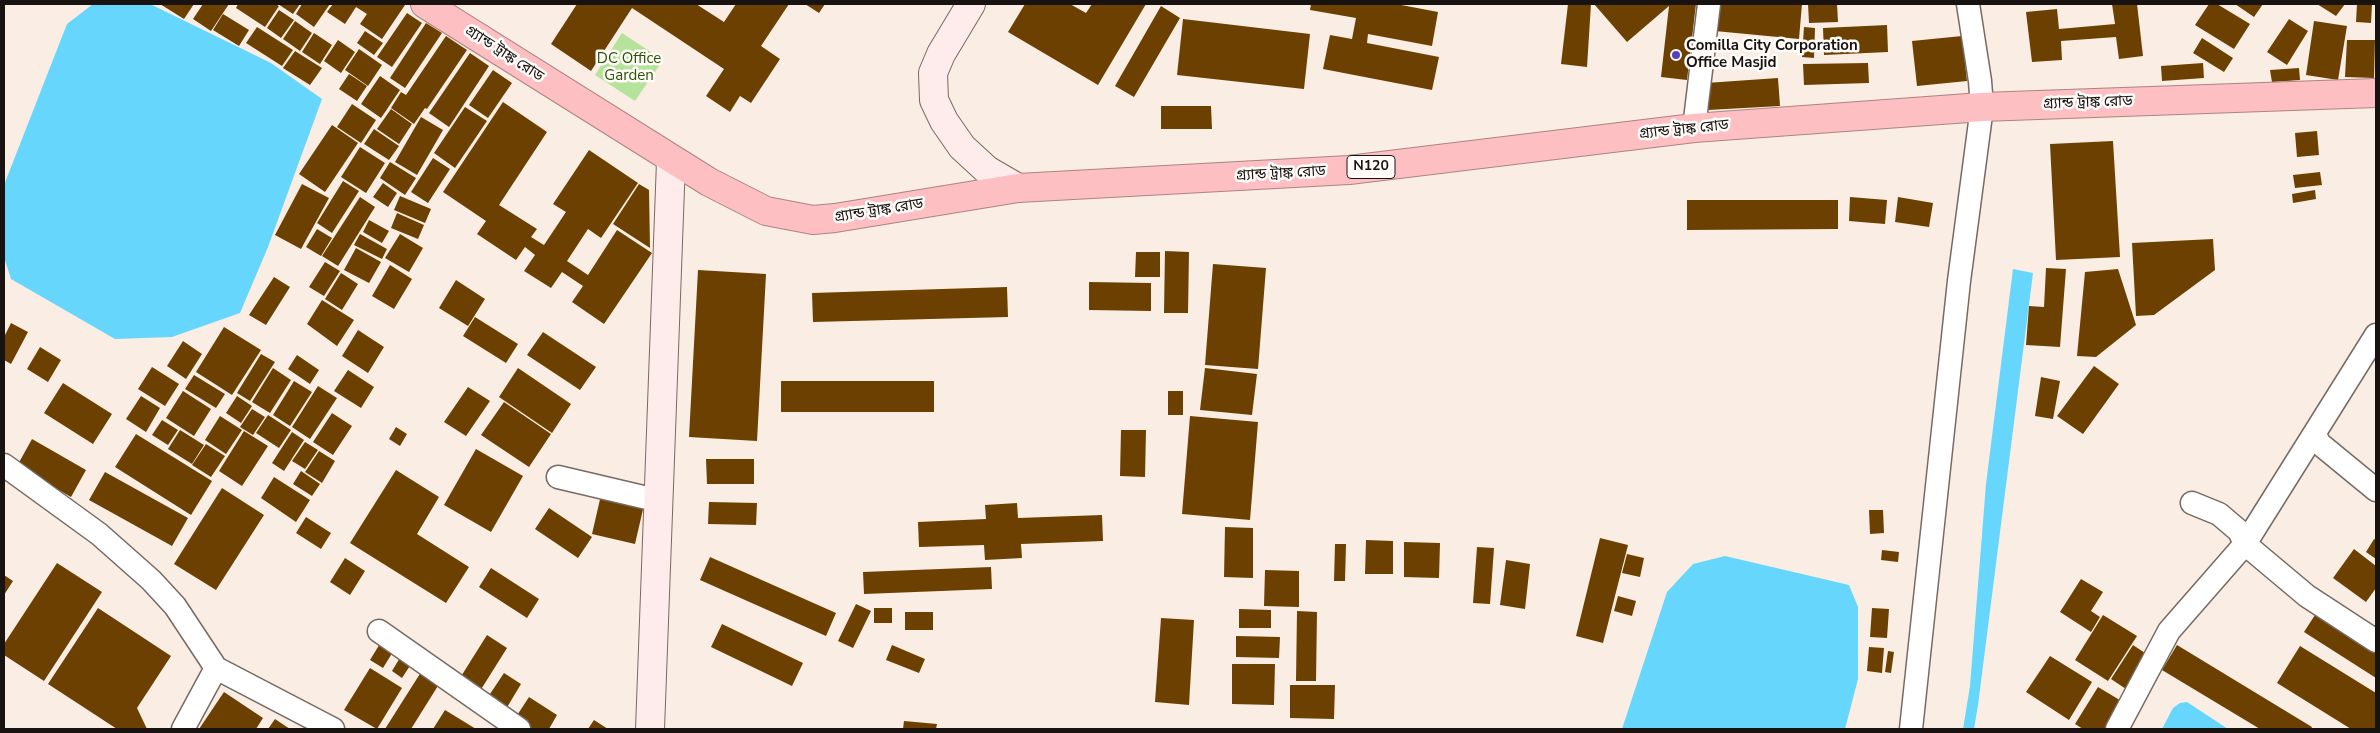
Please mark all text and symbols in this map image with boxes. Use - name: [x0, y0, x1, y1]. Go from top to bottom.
- street label: গ্র্যান্ড ট্রাঙ্ক রোড: [461, 22, 547, 86]
- place label: Comilla City Corporation Office Masjid: [1686, 37, 1858, 72]
- marker: Comilla City Corporation Office Masjid: [1670, 49, 1682, 61]
- park label: DC Office Garden: [597, 50, 661, 85]
- street label: গ্র্যান্ড ট্রাঙ্ক রোড: [2043, 92, 2133, 114]
- street label: গ্র্যান্ড ট্রাঙ্ক রোড: [1638, 116, 1730, 144]
- road number: N120: [1347, 156, 1395, 178]
- street label: গ্র্যান্ড ট্রাঙ্ক রোড: [1236, 163, 1326, 185]
- street label: গ্র্যান্ড ট্রাঙ্ক রোড: [833, 195, 925, 227]

